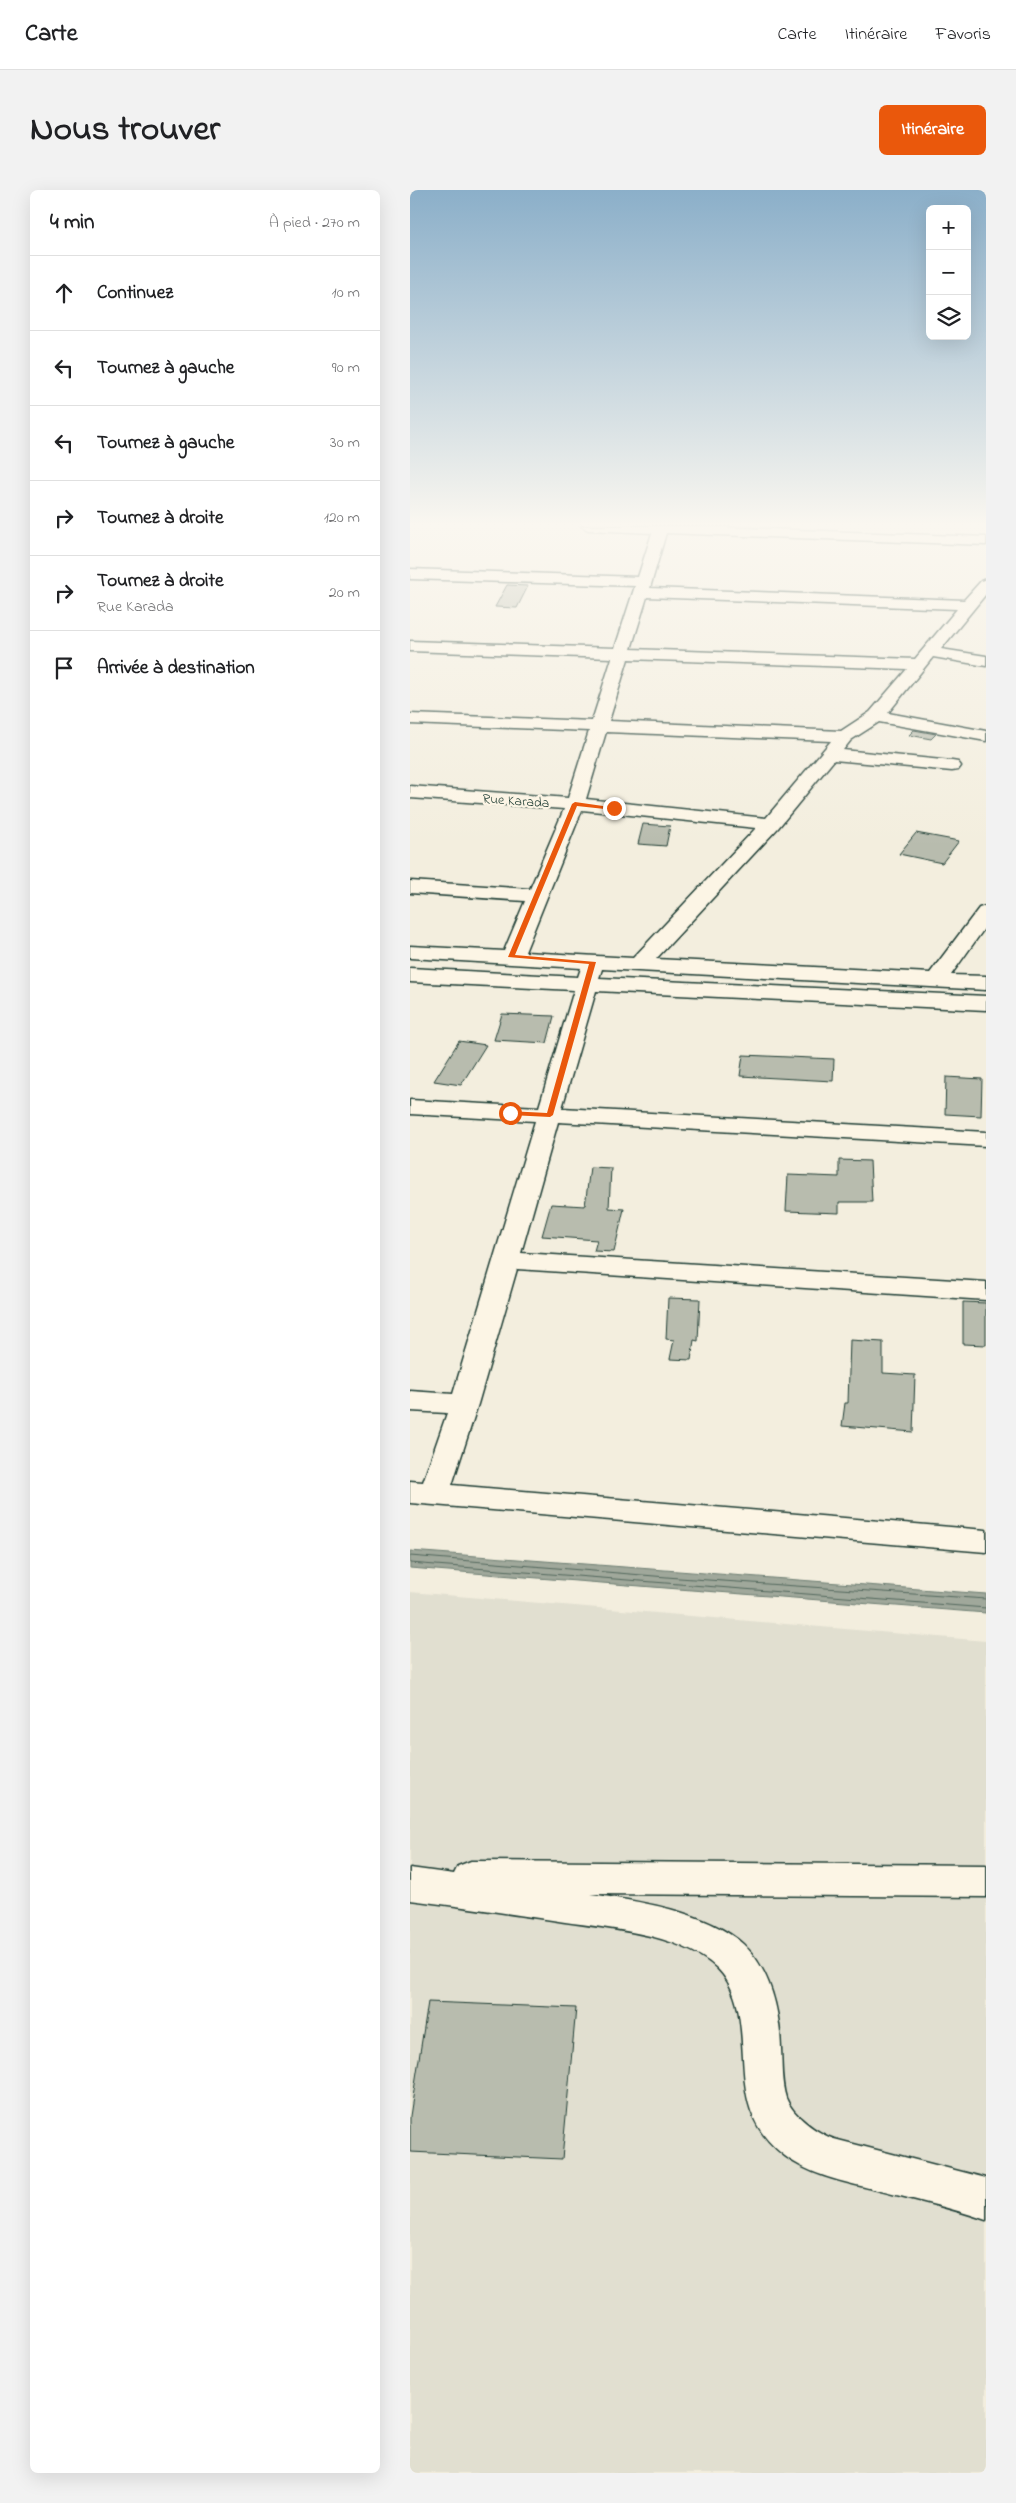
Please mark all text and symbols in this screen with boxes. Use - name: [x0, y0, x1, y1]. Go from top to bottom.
- text: Carte: [25, 17, 77, 52]
- text: Carte: [777, 22, 817, 48]
- text: Itinéraire: [845, 22, 907, 48]
- text: Favoris: [935, 22, 991, 48]
- text: Nous trouver: [30, 105, 220, 156]
- button: Itinéraire: [879, 105, 986, 155]
- map controls: [926, 205, 971, 340]
- button: +: [926, 205, 971, 250]
- text: 4 min: [50, 208, 94, 238]
- text: À pied · 270 m: [269, 211, 360, 235]
- button: −: [926, 250, 971, 295]
- icon: ahead: [50, 279, 78, 307]
- text: Continuez: [97, 280, 173, 307]
- text: 10 m: [332, 281, 360, 305]
- button: layers: [926, 295, 971, 340]
- icon: left: [50, 354, 78, 382]
- text: Tournez à gauche: [97, 355, 234, 382]
- text: 90 m: [332, 356, 360, 380]
- icon: left: [50, 429, 78, 457]
- text: Tournez à gauche: [97, 430, 234, 457]
- text: 30 m: [330, 431, 360, 455]
- icon: right: [50, 504, 78, 532]
- text: Tournez à droite: [97, 505, 223, 532]
- text: 120 m: [324, 506, 360, 530]
- text: Tournez à droite: [97, 568, 223, 595]
- icon: right: [50, 579, 78, 607]
- text: 20 m: [329, 581, 360, 605]
- text: Rue Karada: [97, 595, 174, 619]
- icon: arrive: [50, 654, 78, 682]
- text: Arrivée à destination: [97, 655, 255, 682]
- street label: Rue Karada: [482, 789, 550, 814]
- route end: [603, 797, 626, 820]
- route start: [499, 1102, 522, 1125]

